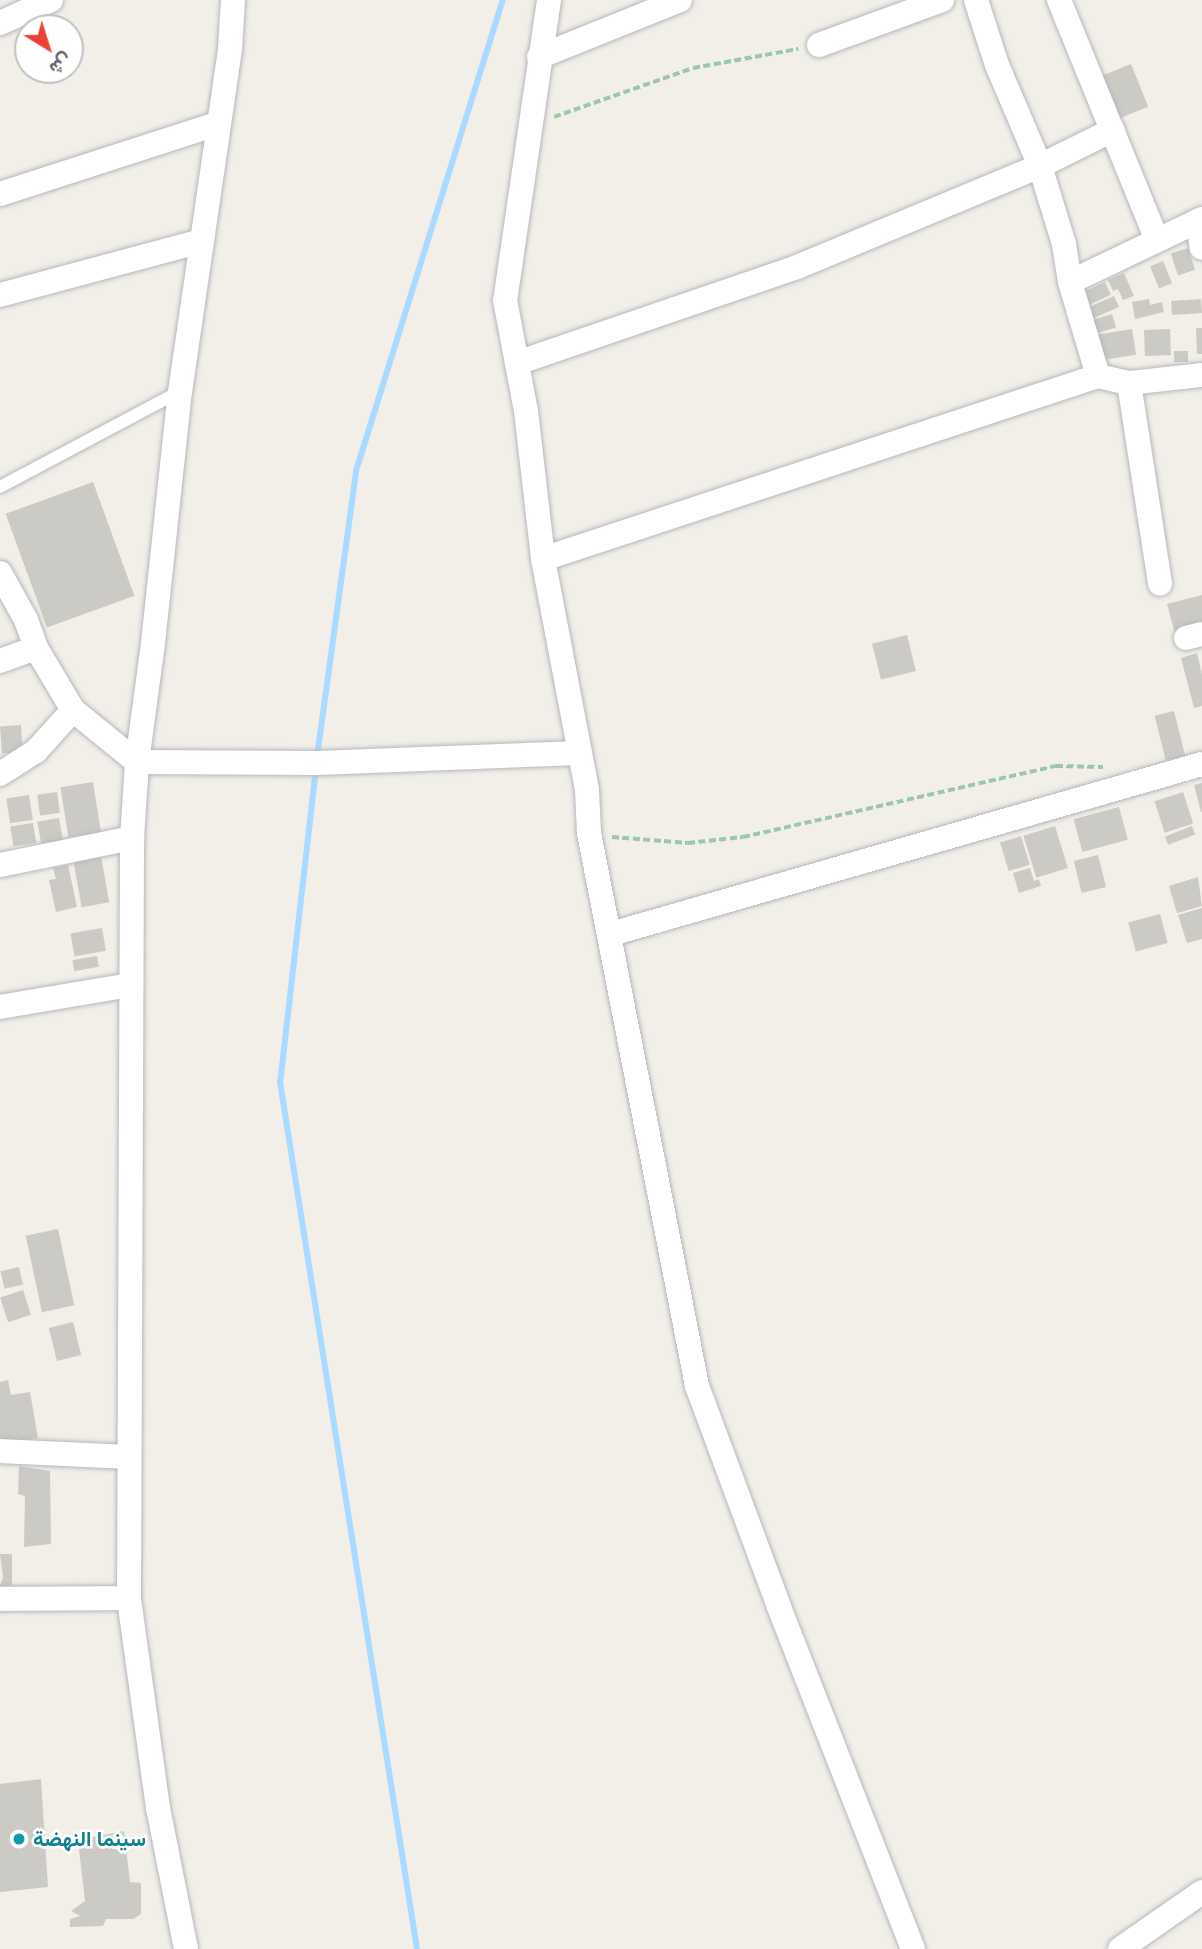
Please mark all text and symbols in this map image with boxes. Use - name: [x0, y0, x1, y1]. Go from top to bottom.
- north arrow: [14, 14, 84, 84]
- text: ش: [45, 48, 77, 80]
- place label: سينما النهضة: [33, 1826, 146, 1852]
- marker: سينما النهضة: [11, 1831, 27, 1847]

